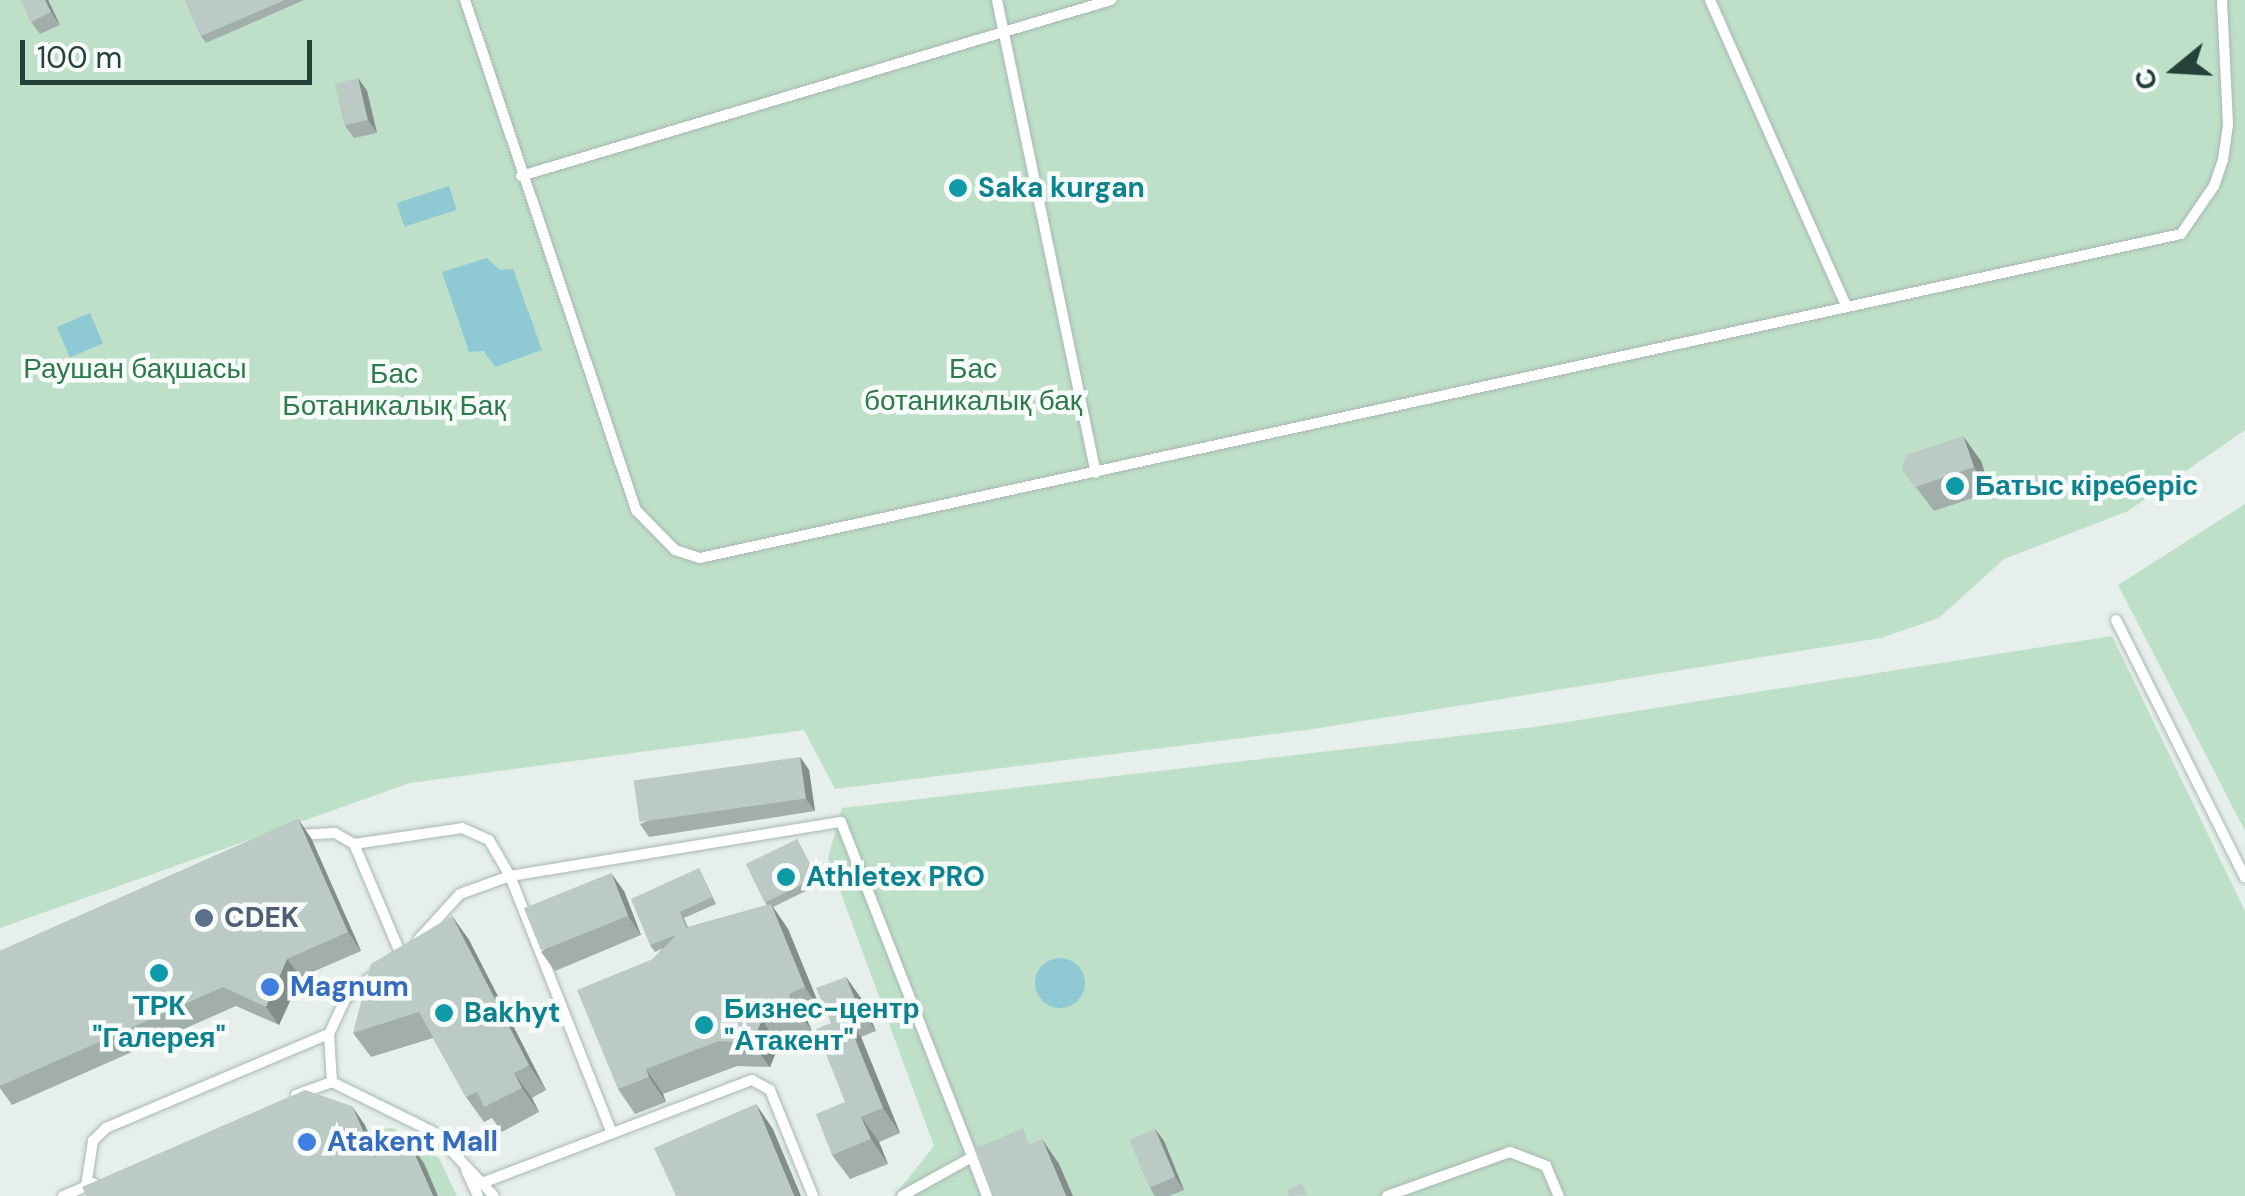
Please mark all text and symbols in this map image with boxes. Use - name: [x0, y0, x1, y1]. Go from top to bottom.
- scale bar: [25, 20, 318, 82]
- north arrow: [2125, 20, 2225, 120]
- text: 100 m: [37, 38, 122, 77]
- text: С: [2125, 64, 2167, 95]
- place label: Saka kurgan: [978, 171, 1145, 205]
- marker: Saka kurgan: [947, 177, 969, 199]
- park label: Раушан бақшасы: [23, 352, 247, 386]
- park label: Бас ботаникалық бақ: [864, 352, 1082, 418]
- park label: Бас Ботаникалық Бақ: [282, 357, 506, 423]
- place label: Батыс кіреберіс: [1975, 469, 2198, 503]
- marker: Батыс кіреберіс: [1944, 475, 1966, 497]
- place label: Athletex PRO: [806, 860, 985, 894]
- marker: Athletex PRO: [775, 866, 797, 888]
- place label: CDEK: [224, 901, 299, 935]
- marker: CDEK: [193, 907, 215, 929]
- marker: ТРК "Галерея": [148, 962, 170, 984]
- place label: Magnum: [290, 970, 409, 1004]
- marker: Magnum: [259, 976, 281, 998]
- place label: ТРК "Галерея": [92, 989, 226, 1055]
- place label: Бизнес-центр "Атакент": [724, 992, 920, 1058]
- place label: Bakhyt: [464, 996, 560, 1030]
- marker: Bakhyt: [433, 1002, 455, 1024]
- marker: Бизнес-центр "Атакент": [693, 1014, 715, 1036]
- place label: Atakent Mall: [327, 1125, 498, 1159]
- marker: Atakent Mall: [296, 1131, 318, 1153]

